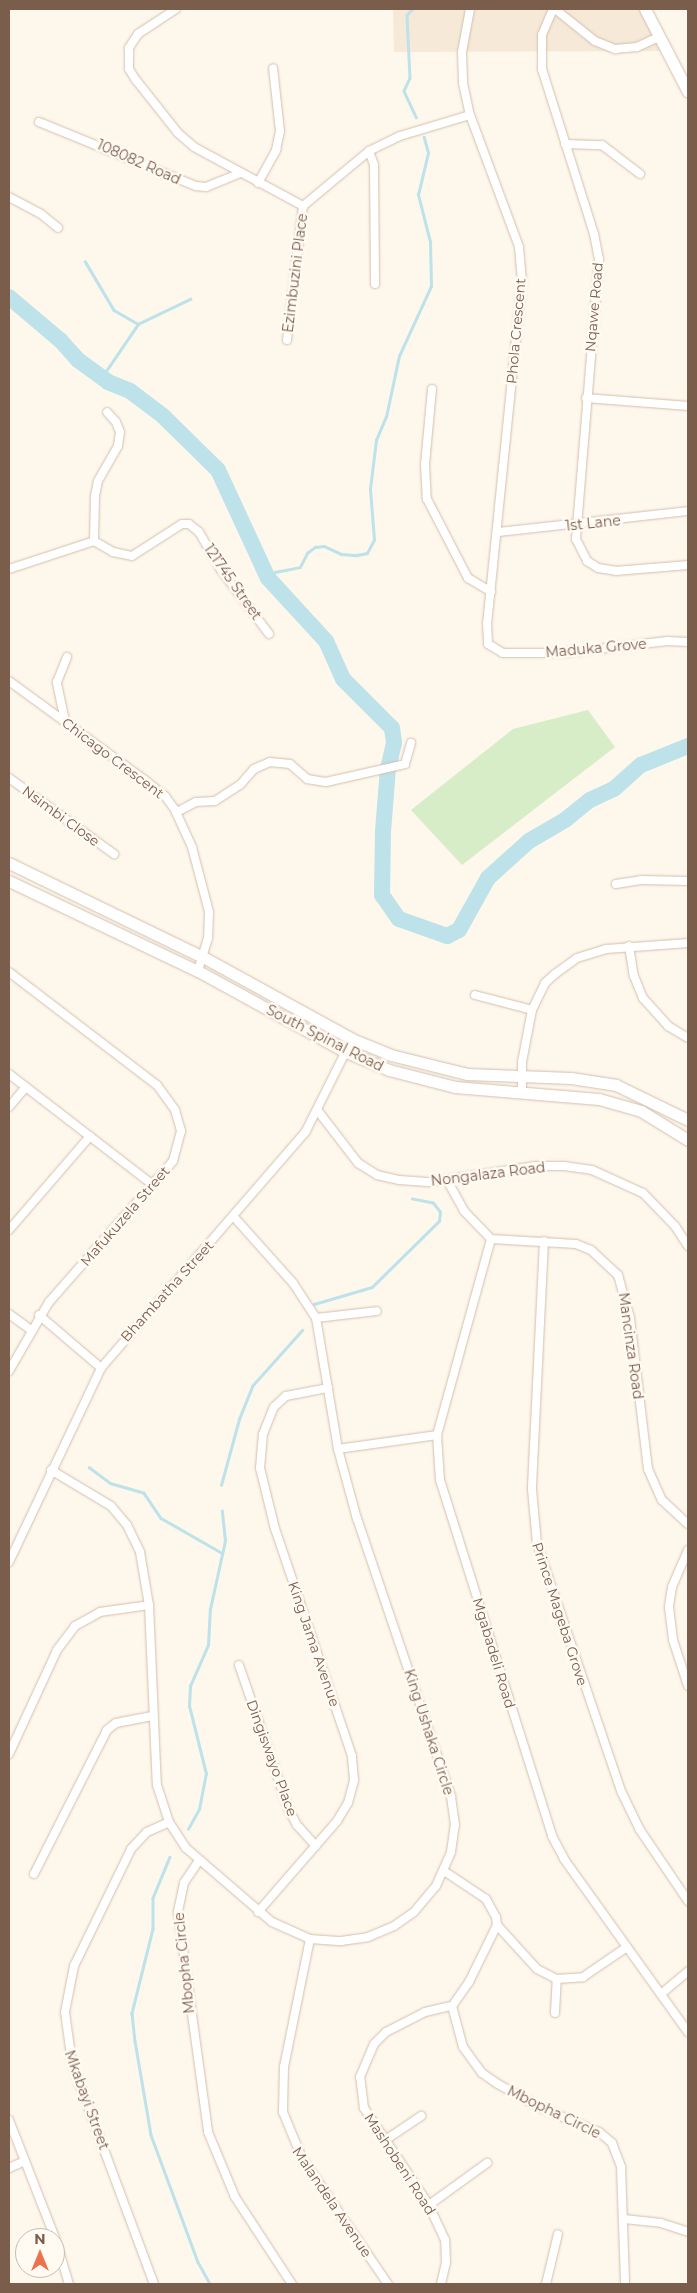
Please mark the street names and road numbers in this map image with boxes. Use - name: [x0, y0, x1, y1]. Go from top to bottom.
- street label: 108082 Road: [95, 136, 183, 188]
- street label: Ezimbuzini Place: [279, 212, 311, 334]
- street label: Nqawe Road: [582, 262, 606, 352]
- street label: Phola Crescent: [503, 277, 529, 385]
- street label: 1st Lane: [564, 512, 622, 534]
- street label: 121745 Street: [201, 541, 265, 623]
- street label: Maduka Grove: [545, 635, 647, 661]
- street label: Chicago Crescent: [59, 714, 167, 802]
- street label: Nsimbi Close: [19, 782, 103, 850]
- street label: South Spinal Road: [264, 1001, 386, 1075]
- street label: Nongalaza Road: [430, 1159, 546, 1189]
- street label: Mafukuzela Street: [77, 1163, 173, 1269]
- street label: Bhambatha Street: [117, 1237, 217, 1345]
- street label: Mancinza Road: [615, 1291, 647, 1401]
- street label: Prince Mageba Grove: [529, 1540, 591, 1688]
- street label: King Jama Avenue: [285, 1579, 343, 1709]
- street label: Mgabadeli Road: [469, 1596, 519, 1710]
- street label: King Ushaka Circle: [401, 1667, 457, 1797]
- street label: Dingiswayo Place: [243, 1697, 301, 1819]
- street label: Mbopha Circle: [170, 1912, 198, 2014]
- street label: Mkabayi Street: [61, 2048, 113, 2152]
- street label: Mbopha Circle: [505, 2082, 603, 2142]
- street label: Mashobeni Road: [361, 2110, 439, 2218]
- street label: Malandela Avenue: [289, 2144, 375, 2260]

